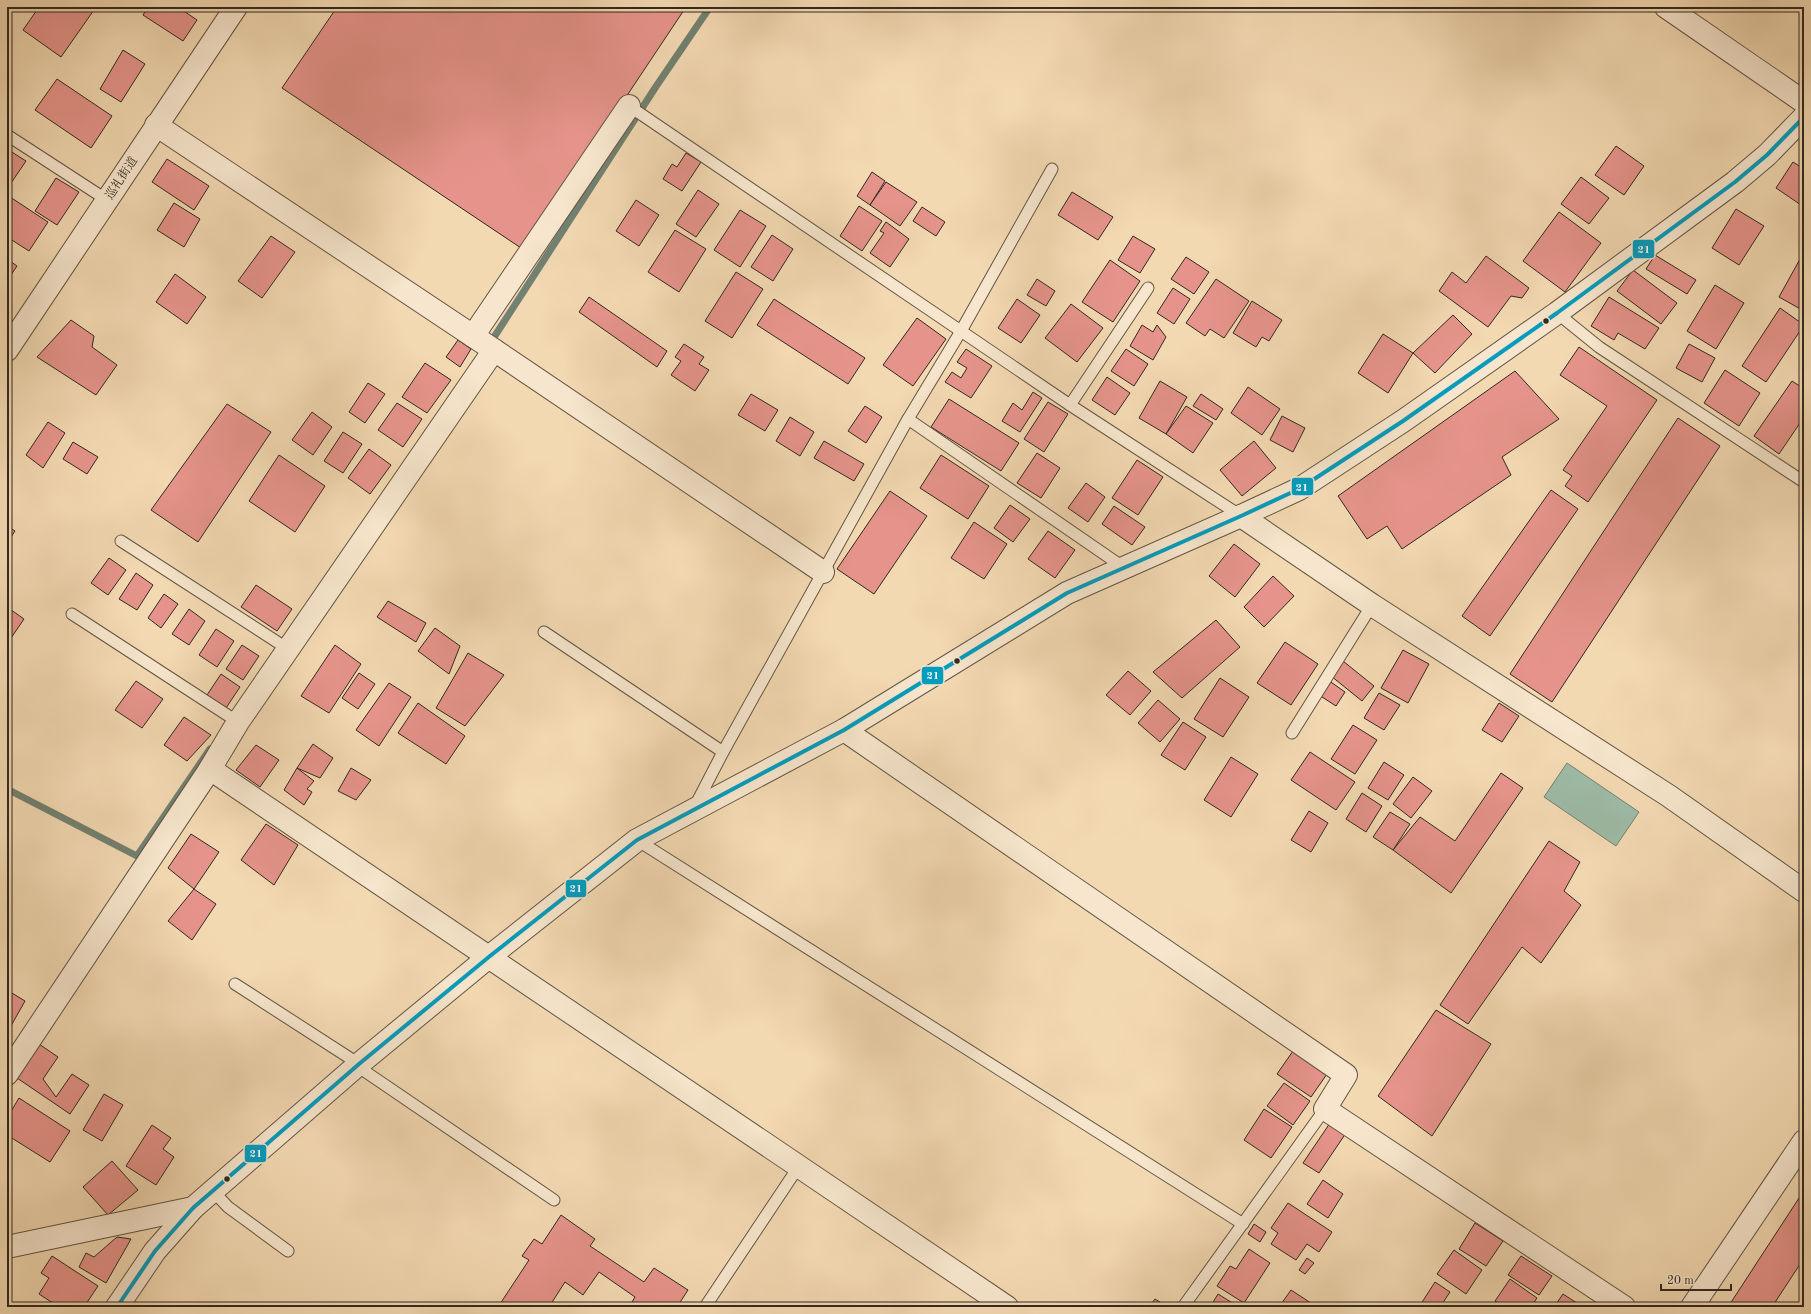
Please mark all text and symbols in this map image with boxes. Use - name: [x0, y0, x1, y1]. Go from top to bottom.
- street label: 巡礼街道: [102, 154, 140, 202]
- line badge: 21: [1632, 239, 1655, 259]
- text: 21: [1638, 245, 1650, 256]
- unlabelled marker: [1541, 316, 1551, 326]
- line badge: 21: [1291, 477, 1314, 496]
- text: 21: [1296, 483, 1308, 494]
- unlabelled marker: [952, 656, 962, 666]
- line badge: 21: [921, 666, 944, 685]
- text: 21: [927, 671, 939, 682]
- line badge: 21: [565, 879, 587, 898]
- text: 21: [570, 884, 582, 895]
- line badge: 21: [244, 1144, 267, 1163]
- text: 21: [250, 1149, 262, 1160]
- unlabelled marker: [222, 1174, 232, 1184]
- scale bar: [1661, 1266, 1731, 1292]
- text: 20 m: [1667, 1275, 1694, 1287]

